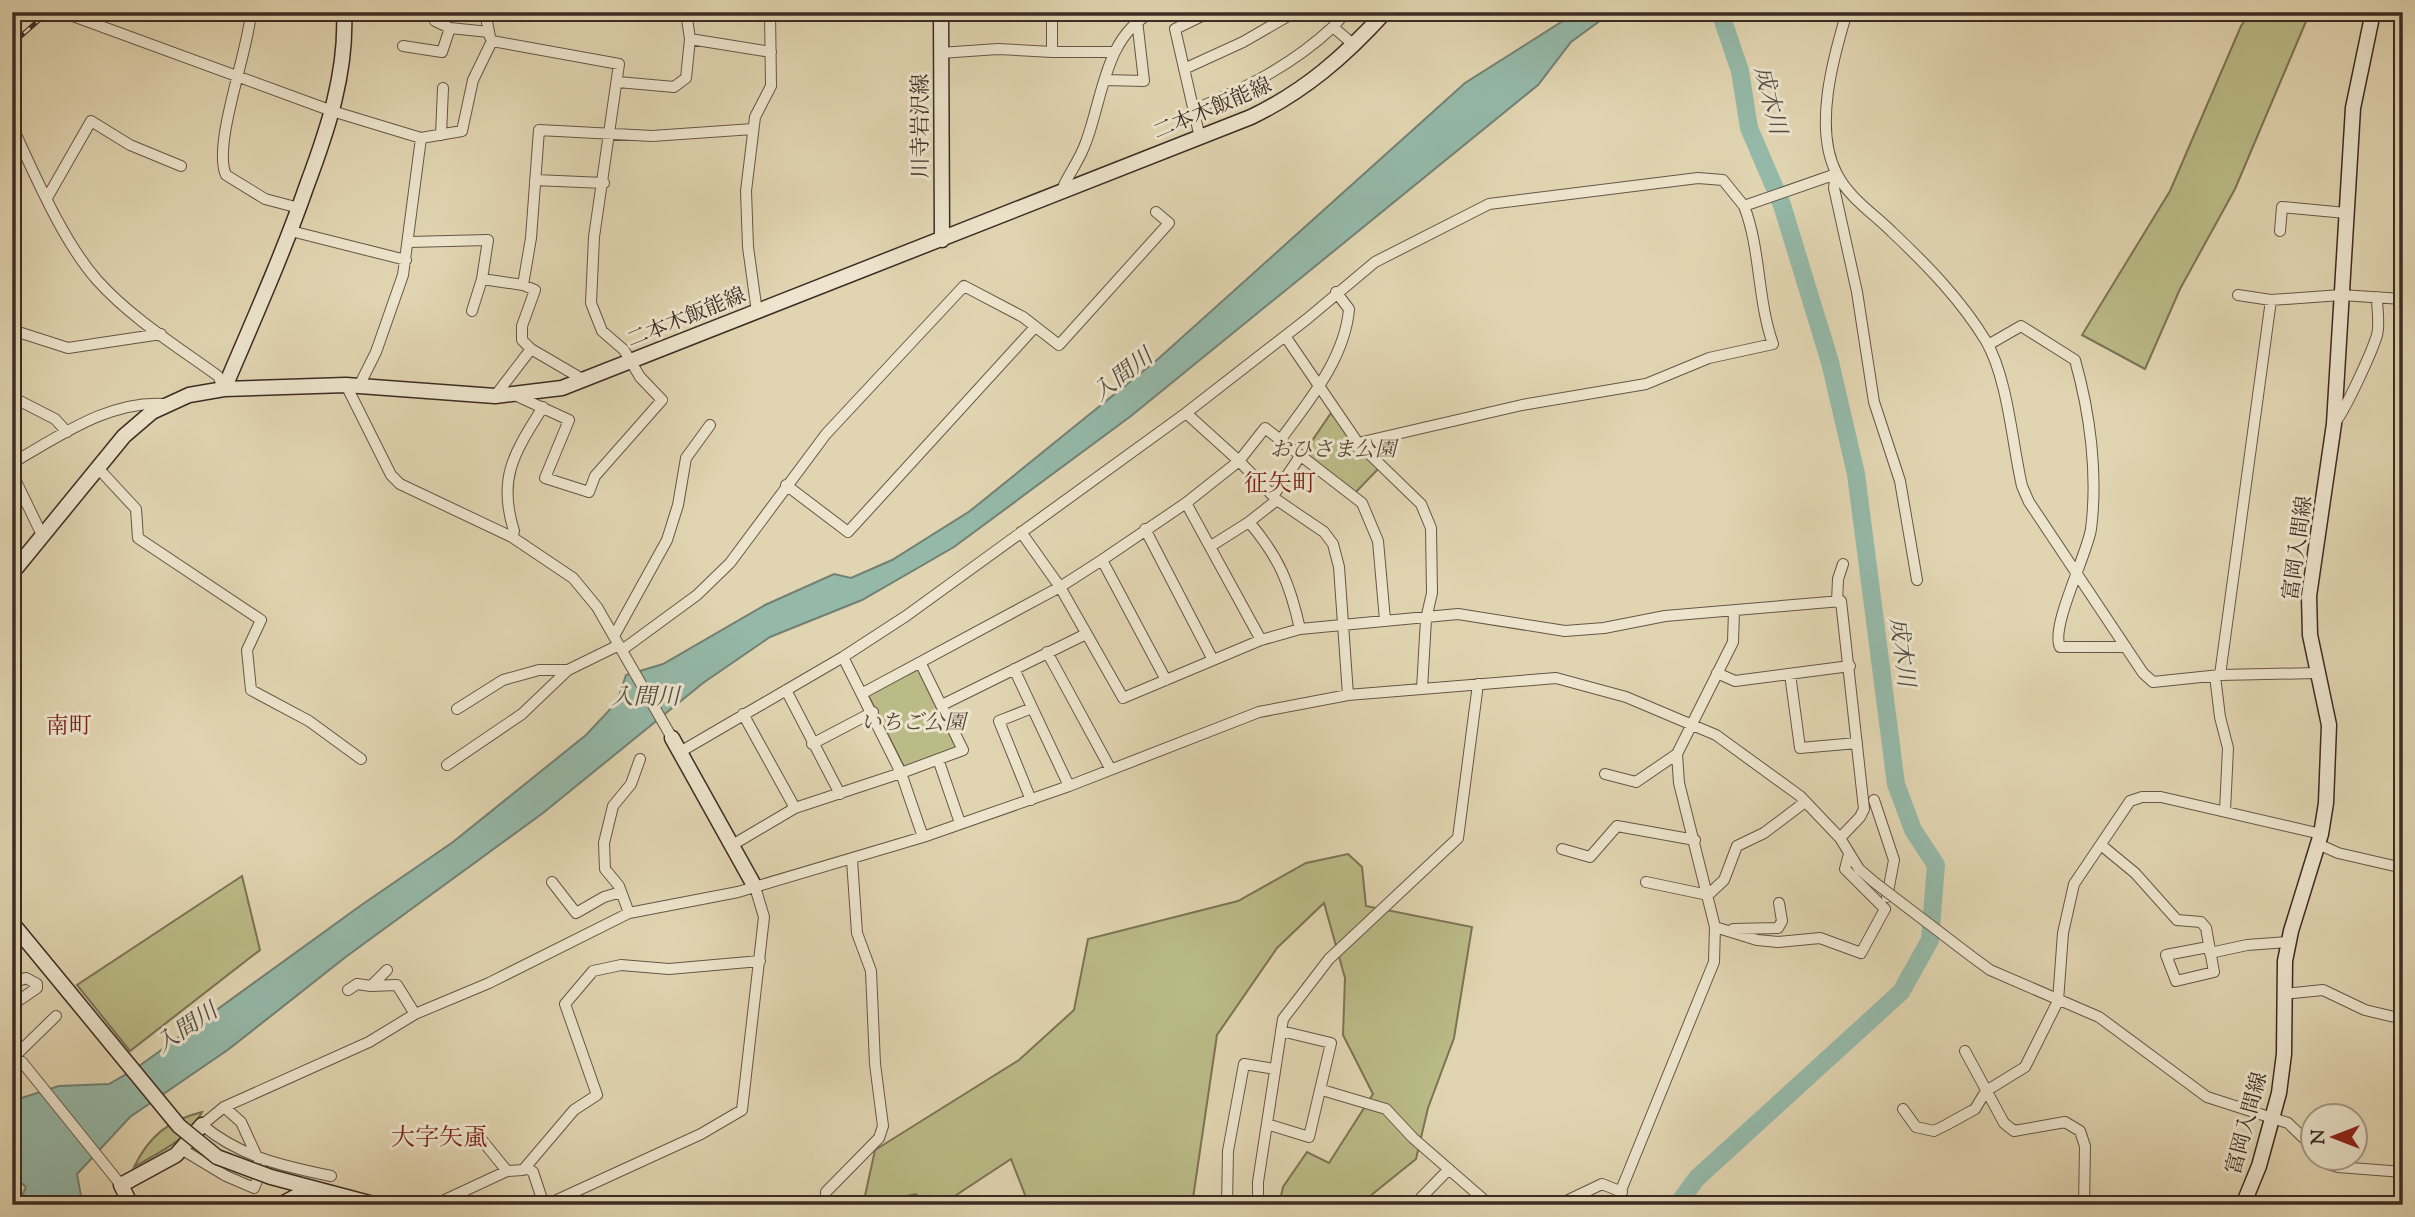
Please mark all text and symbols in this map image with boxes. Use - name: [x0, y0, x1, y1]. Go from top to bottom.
- water label: 成木川: [1744, 63, 1794, 141]
- street label: 二本木飯能線: [1149, 71, 1277, 148]
- street label: 川寺岩沢線: [907, 74, 937, 179]
- street label: 二本木飯能線: [623, 281, 751, 356]
- water label: 入間川: [1086, 340, 1163, 410]
- park label: おひさま公園: [1270, 436, 1399, 466]
- district label: 征矢町: [1244, 468, 1316, 502]
- street label: 富岡入間線: [2277, 494, 2321, 602]
- water label: 成木川: [1880, 616, 1921, 692]
- water label: 入間川: [611, 682, 683, 715]
- park label: いちご公園: [861, 709, 968, 739]
- district label: 南町: [46, 711, 92, 744]
- water label: 入間川: [150, 994, 228, 1062]
- street label: 富岡入間線: [2220, 1069, 2276, 1178]
- north arrow: [2300, 1102, 2370, 1172]
- district label: 大字矢颪: [391, 1122, 487, 1156]
- text: N: [2306, 1129, 2333, 1145]

